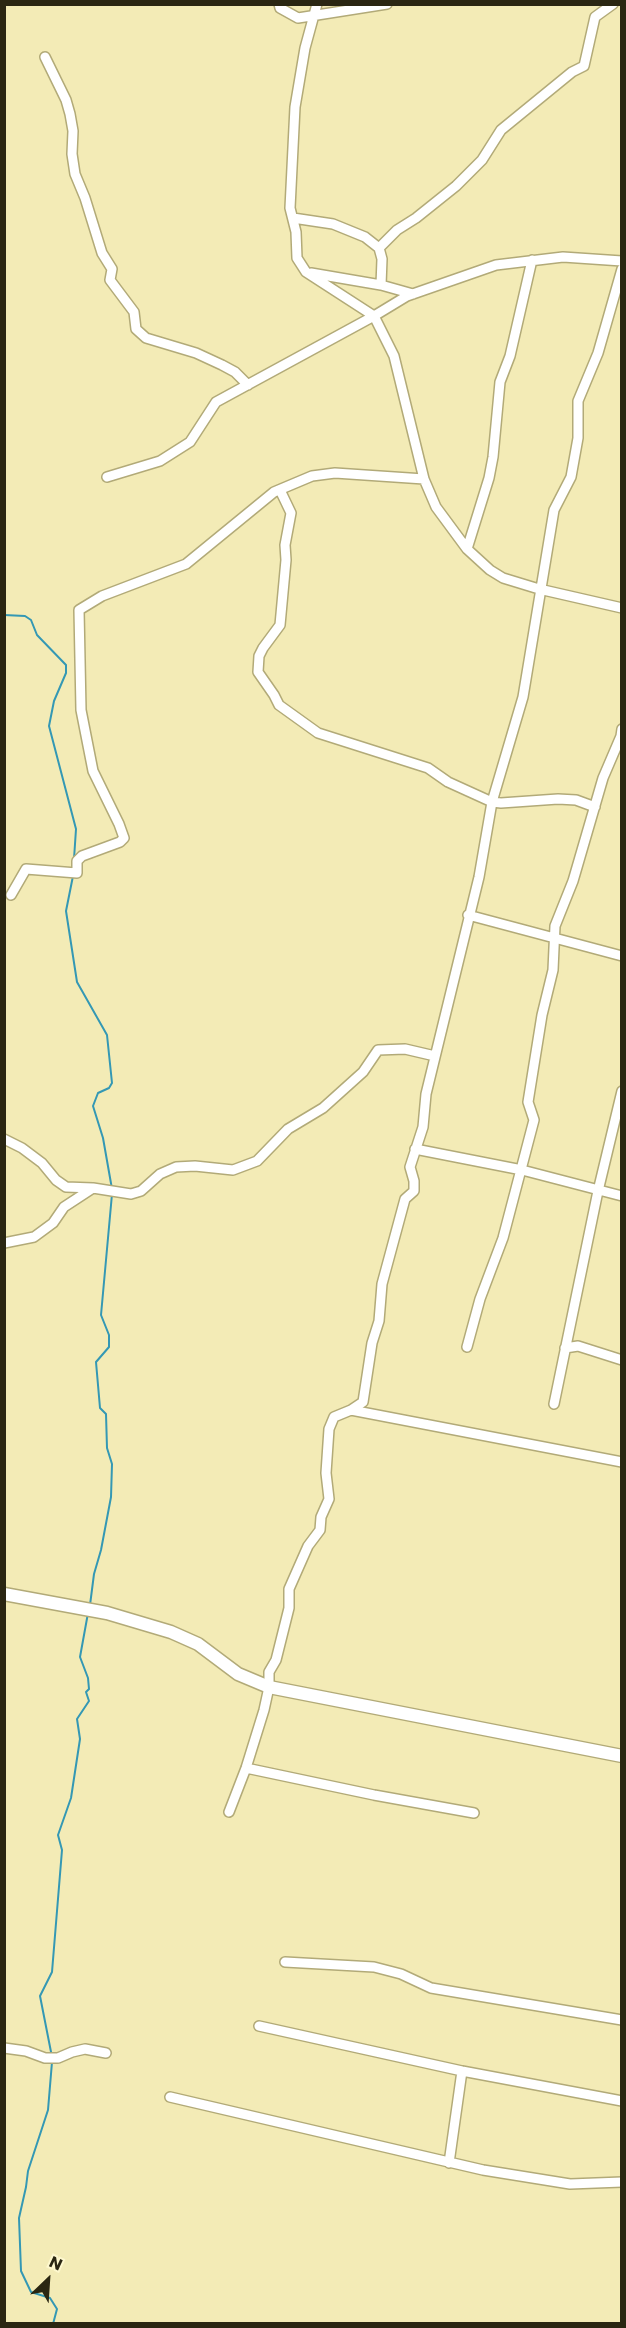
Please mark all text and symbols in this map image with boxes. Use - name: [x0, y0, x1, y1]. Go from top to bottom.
- north arrow: [18, 2250, 78, 2310]
- text: N: [45, 2250, 66, 2276]

